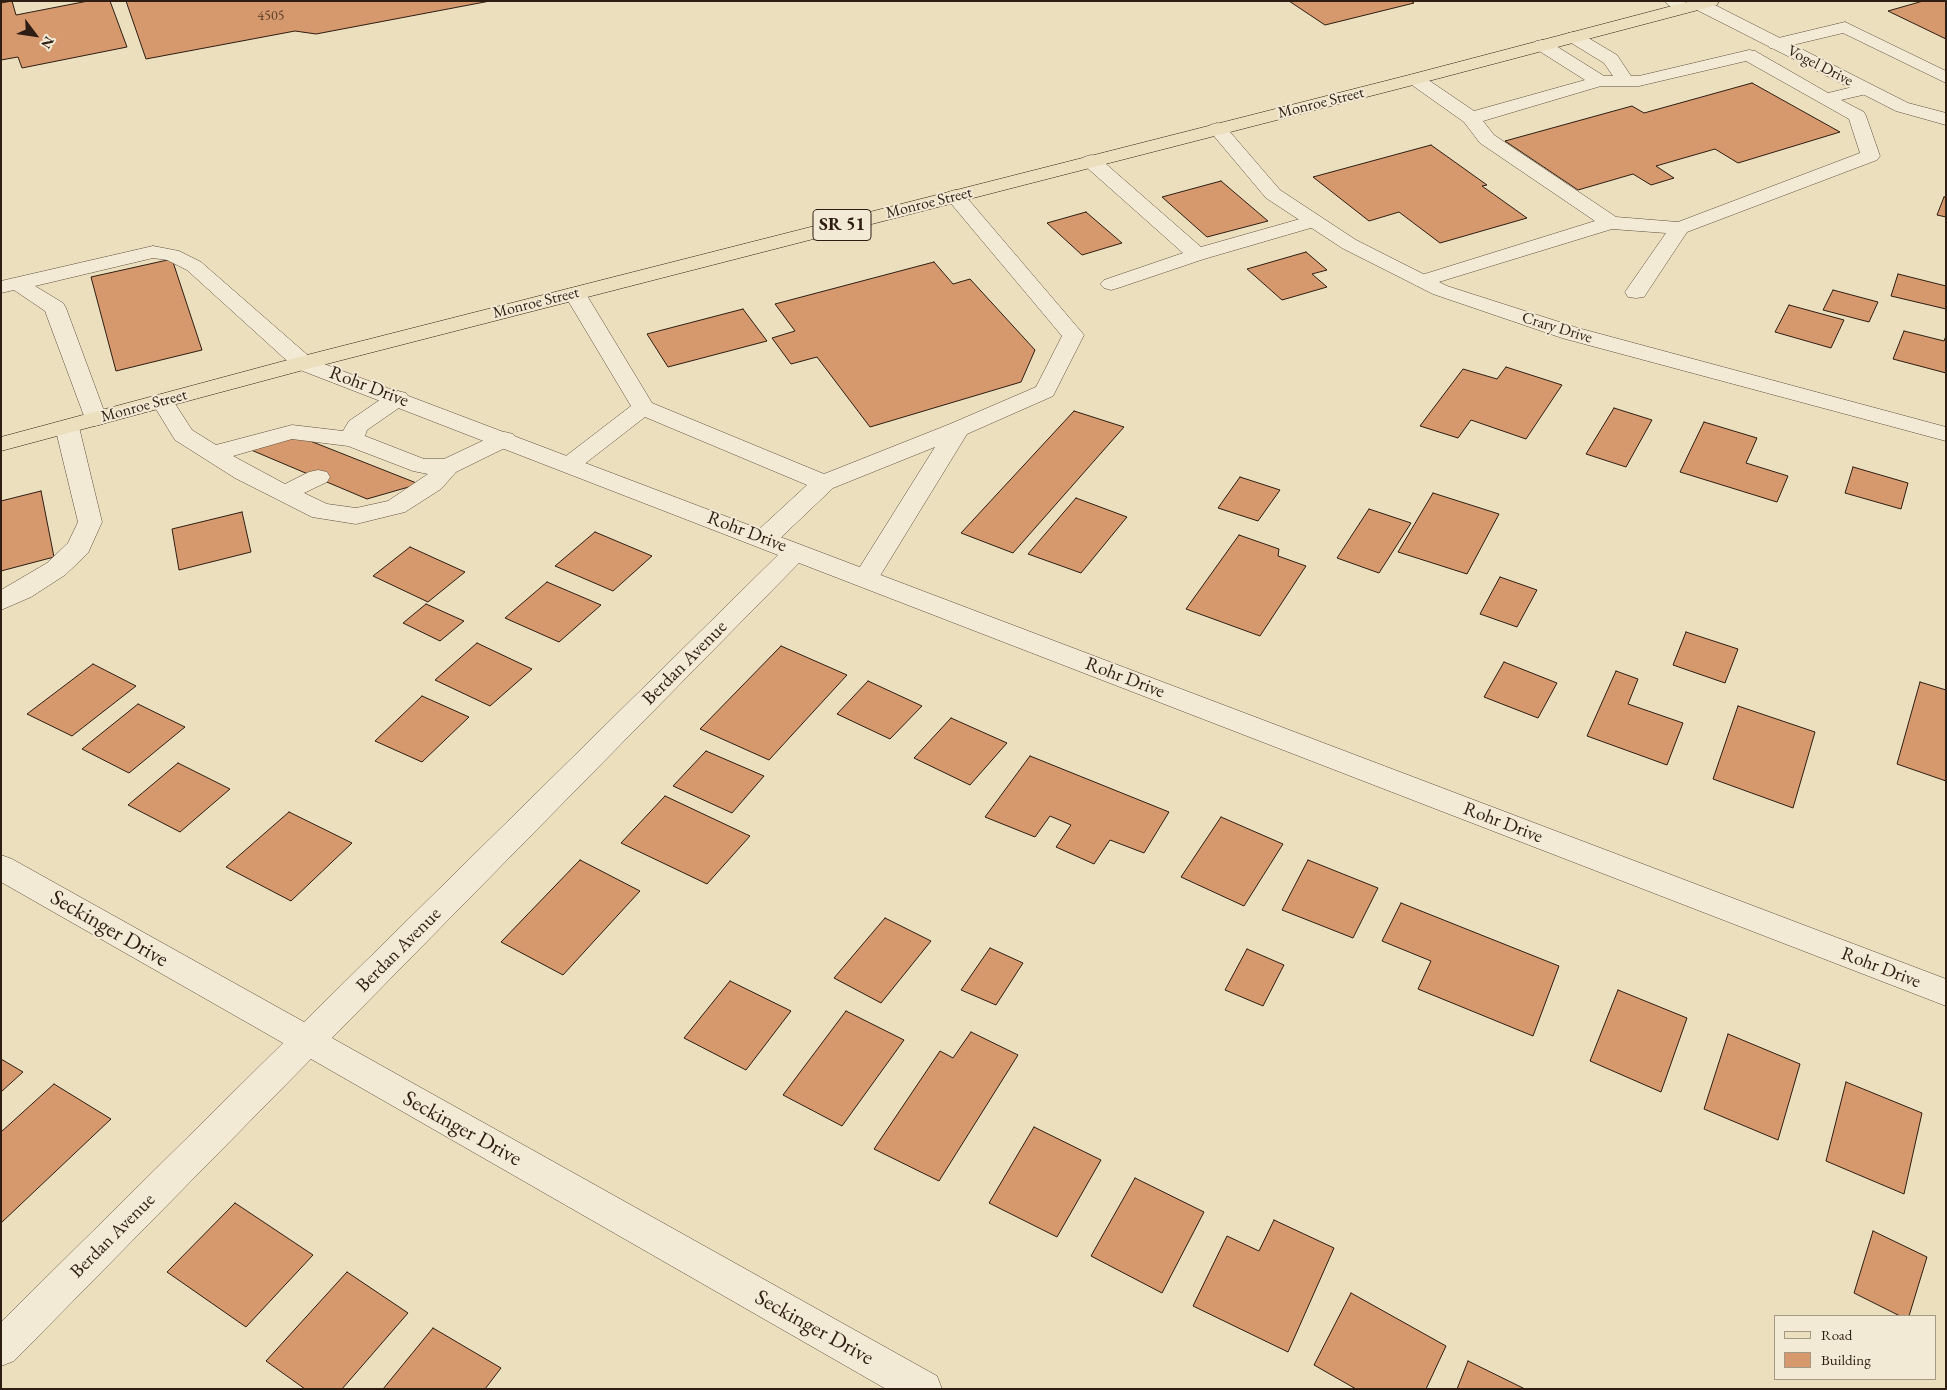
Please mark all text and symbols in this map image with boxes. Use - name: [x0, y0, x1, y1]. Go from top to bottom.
- house number: 4505: [258, 8, 284, 24]
- north arrow: [10, 10, 60, 60]
- text: N: [37, 33, 58, 52]
- street label: Vogel Drive: [1784, 41, 1856, 91]
- street label: Monroe Street: [1276, 83, 1366, 123]
- street label: Monroe Street: [884, 183, 974, 223]
- road number: SR 51: [813, 210, 871, 240]
- street label: Monroe Street: [491, 283, 581, 323]
- street label: Crary Drive: [1519, 308, 1595, 348]
- street label: Rohr Drive: [326, 361, 412, 413]
- street label: Monroe Street: [99, 385, 189, 427]
- street label: Rohr Drive: [704, 506, 790, 558]
- street label: Berdan Avenue: [638, 616, 732, 710]
- street label: Rohr Drive: [1082, 652, 1168, 704]
- street label: Rohr Drive: [1460, 797, 1546, 849]
- street label: Seckinger Drive: [45, 885, 173, 973]
- street label: Berdan Avenue: [352, 903, 446, 997]
- street label: Rohr Drive: [1838, 942, 1924, 994]
- street label: Seckinger Drive: [398, 1086, 526, 1172]
- street label: Berdan Avenue: [66, 1189, 160, 1283]
- street label: Seckinger Drive: [750, 1285, 878, 1371]
- legend: [1774, 1315, 1937, 1380]
- text: Road: [1821, 1325, 1852, 1344]
- text: Building: [1821, 1350, 1871, 1369]

